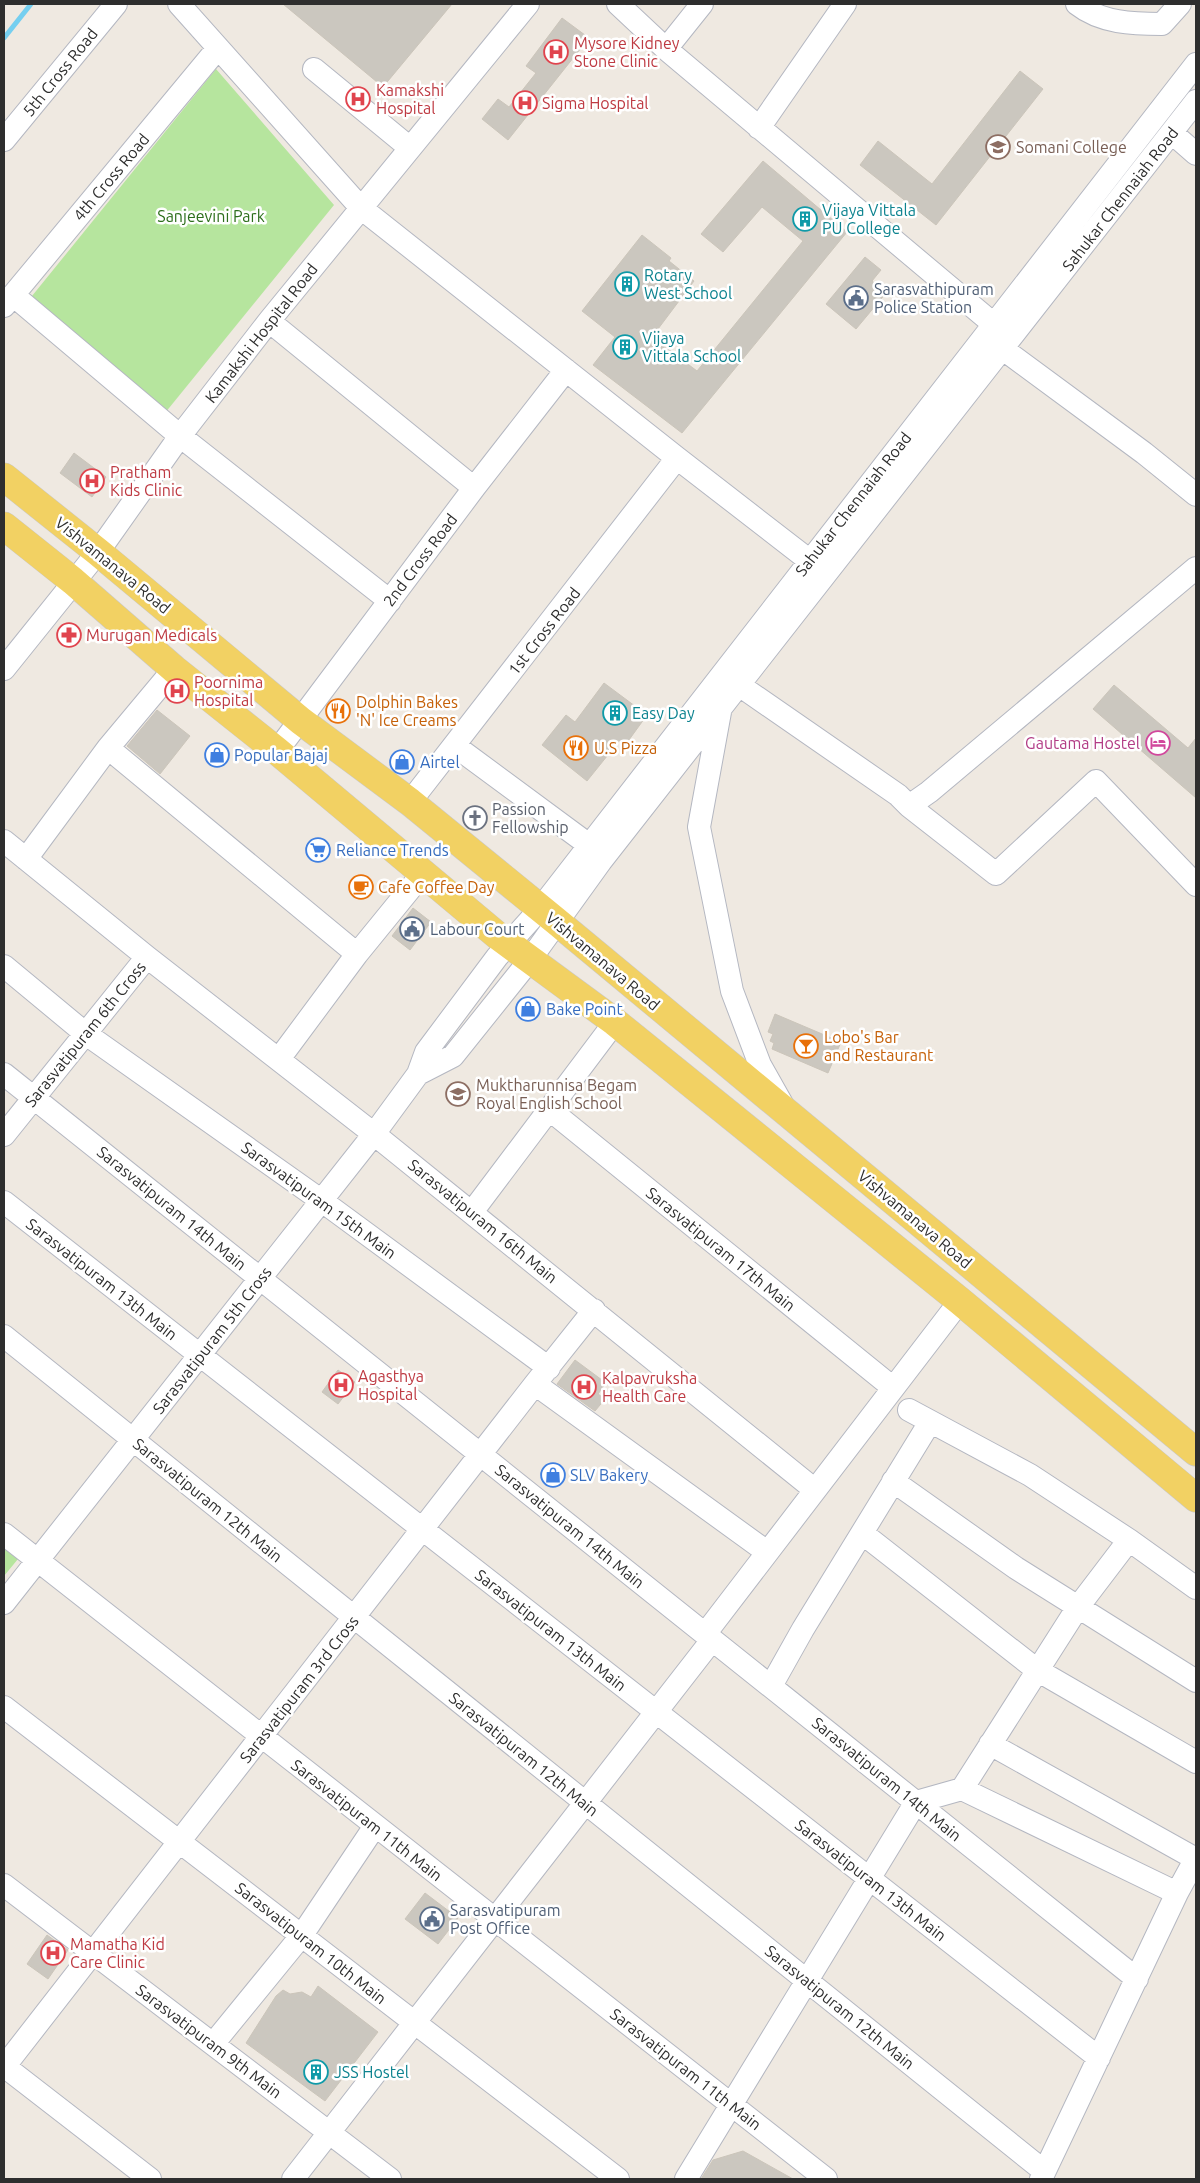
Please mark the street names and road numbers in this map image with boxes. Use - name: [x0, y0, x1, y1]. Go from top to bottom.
- street label: 5th Cross Road: [19, 24, 101, 120]
- street label: Sahukar Chennaiah Road: [1058, 124, 1182, 274]
- street label: 4th Cross Road: [69, 130, 153, 224]
- street label: Kamakshi Hospital Road: [201, 260, 321, 406]
- street label: Sahukar Chennaiah Road: [791, 429, 915, 579]
- street label: 2nd Cross Road: [379, 510, 461, 610]
- street label: Vishvamanava Road: [52, 513, 174, 617]
- street label: 1st Cross Road: [504, 584, 584, 678]
- street label: Vishvamanava Road: [543, 908, 663, 1014]
- street label: Sarasvatipuram 6th Cross: [21, 958, 149, 1110]
- street label: Sarasvatipuram 15th Main: [238, 1138, 400, 1262]
- street label: Sarasvatipuram 14th Main: [94, 1142, 250, 1274]
- street label: Sarasvatipuram 16th Main: [405, 1155, 561, 1287]
- street label: Vishvamanava Road: [855, 1166, 975, 1272]
- street label: Sarasvatipuram 17th Main: [643, 1183, 799, 1315]
- street label: Sarasvatipuram 13th Main: [23, 1214, 181, 1344]
- street label: Sarasvatipuram 5th Cross: [149, 1263, 275, 1417]
- street label: Sarasvatipuram 12th Main: [130, 1434, 286, 1566]
- street label: Sarasvatipuram 14th Main: [492, 1460, 648, 1592]
- street label: Sarasvatipuram 13th Main: [472, 1565, 630, 1695]
- street label: Sarasvatipuram 3rd Cross: [236, 1612, 362, 1766]
- street label: Sarasvatipuram 12th Main: [446, 1688, 602, 1820]
- street label: Sarasvatipuram 14th Main: [809, 1713, 965, 1845]
- street label: Sarasvatipuram 11th Main: [288, 1755, 446, 1885]
- street label: Sarasvatipuram 13th Main: [792, 1815, 950, 1945]
- street label: Sarasvatipuram 10th Main: [232, 1878, 390, 2008]
- street label: Sarasvatipuram 12th Main: [762, 1941, 918, 2073]
- street label: Sarasvatipuram 9th Main: [133, 1980, 285, 2102]
- street label: Sarasvatipuram 11th Main: [607, 2004, 765, 2134]

